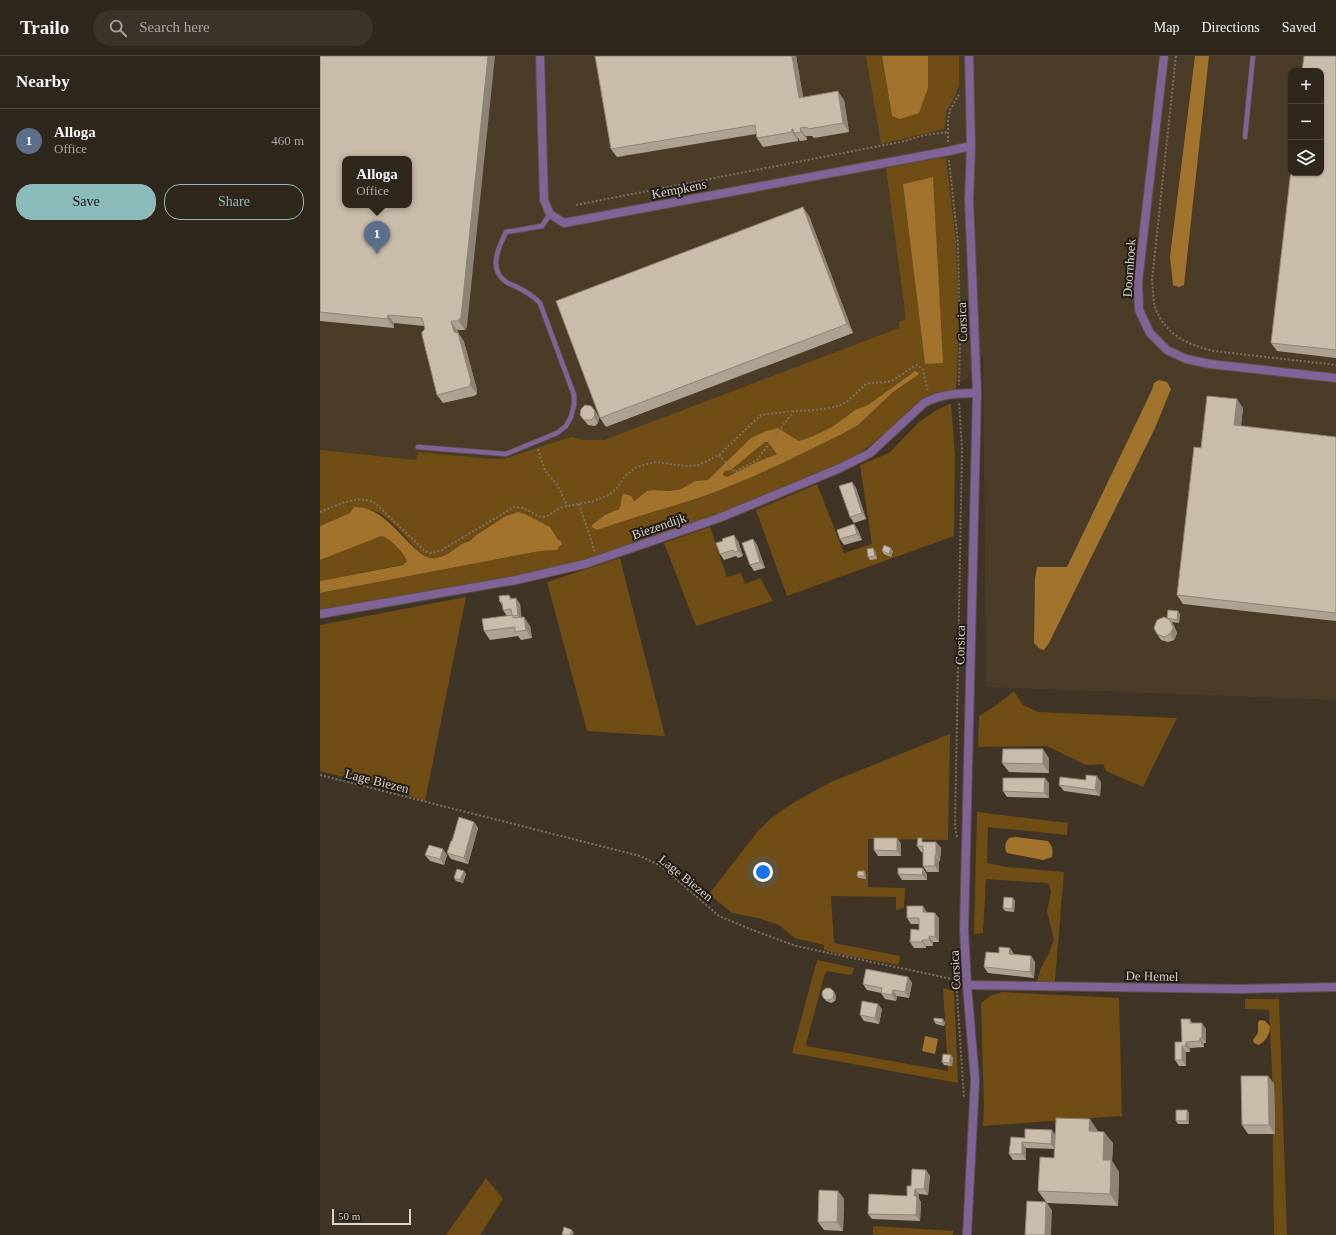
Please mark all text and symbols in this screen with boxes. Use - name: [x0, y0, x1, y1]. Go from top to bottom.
- search box: [93, 10, 373, 46]
- text: Trailo: [20, 17, 69, 38]
- icon: search: [107, 17, 129, 39]
- text: Search here: [139, 19, 210, 35]
- text: Map: [1154, 20, 1179, 35]
- text: Directions: [1201, 20, 1260, 35]
- text: Saved: [1282, 20, 1316, 35]
- map controls: [1288, 68, 1324, 176]
- button: +: [1288, 68, 1324, 104]
- text: Nearby: [16, 72, 70, 91]
- button: −: [1288, 104, 1324, 140]
- text: Alloga: [54, 124, 96, 140]
- text: 1: [26, 133, 32, 148]
- text: 460 m: [271, 133, 304, 148]
- button: layers: [1288, 140, 1324, 176]
- text: Office: [54, 141, 87, 156]
- popup: [342, 156, 412, 208]
- text: Alloga: [356, 166, 398, 182]
- street label: Kempkens: [650, 176, 708, 202]
- text: Office: [356, 183, 389, 198]
- button: Save: [16, 184, 156, 220]
- button: Share: [164, 184, 304, 220]
- pin: 1: [364, 221, 390, 254]
- street label: Doornhoek: [1119, 238, 1139, 298]
- street label: Corsica: [954, 302, 970, 342]
- street label: Biezendijk: [630, 510, 689, 542]
- street label: Corsica: [952, 625, 968, 665]
- street label: Lage Biezen: [343, 766, 411, 796]
- street label: Lage Biezen: [656, 852, 716, 905]
- your location: [753, 862, 773, 882]
- street label: Corsica: [946, 950, 964, 990]
- street label: De Hemel: [1125, 968, 1179, 984]
- scale bar: [332, 1207, 411, 1226]
- text: 50 m: [338, 1210, 360, 1222]

